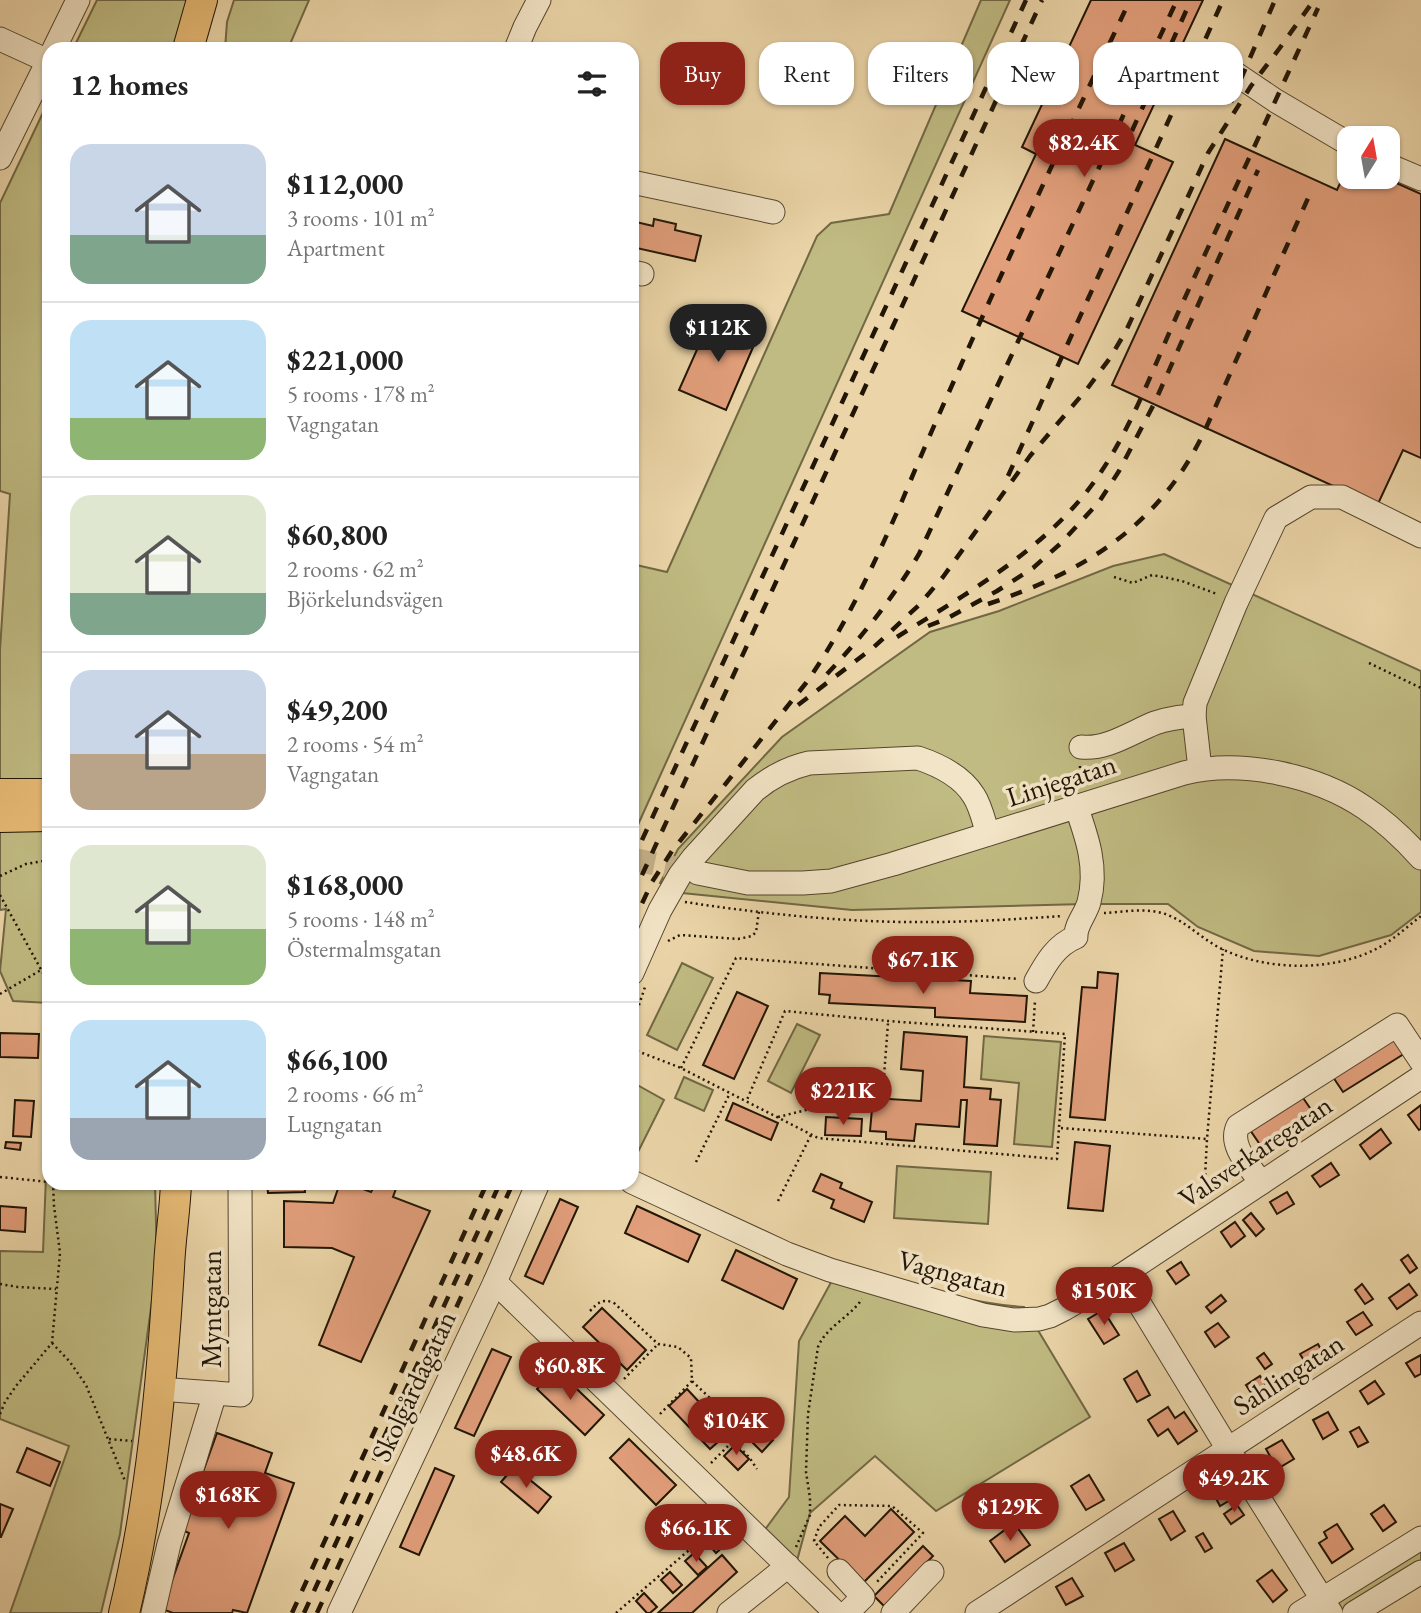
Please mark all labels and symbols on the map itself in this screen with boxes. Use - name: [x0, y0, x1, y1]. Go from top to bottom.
- pin: $82.4K: [1027, 120, 1141, 179]
- north arrow: [1337, 126, 1400, 189]
- pin: $112K: [669, 304, 767, 364]
- street label: Linjegatan: [1002, 745, 1121, 815]
- pin: $67.1K: [866, 936, 980, 996]
- pin: $221K: [794, 1068, 892, 1127]
- street label: Valsverkaregatan: [1171, 1086, 1339, 1216]
- street label: Vagngatan: [894, 1241, 1012, 1305]
- street label: Myntgatan: [193, 1250, 229, 1368]
- pin: $150K: [1055, 1268, 1153, 1327]
- street label: Skolgårdagatan: [362, 1305, 464, 1467]
- street label: Sahlingatan: [1226, 1325, 1350, 1423]
- pin: $60.8K: [513, 1342, 627, 1402]
- pin: $104K: [687, 1398, 785, 1457]
- pin: $48.6K: [469, 1430, 583, 1490]
- pin: $49.2K: [1177, 1454, 1291, 1514]
- pin: $168K: [179, 1472, 277, 1531]
- pin: $129K: [961, 1484, 1059, 1543]
- pin: $66.1K: [639, 1504, 753, 1564]

